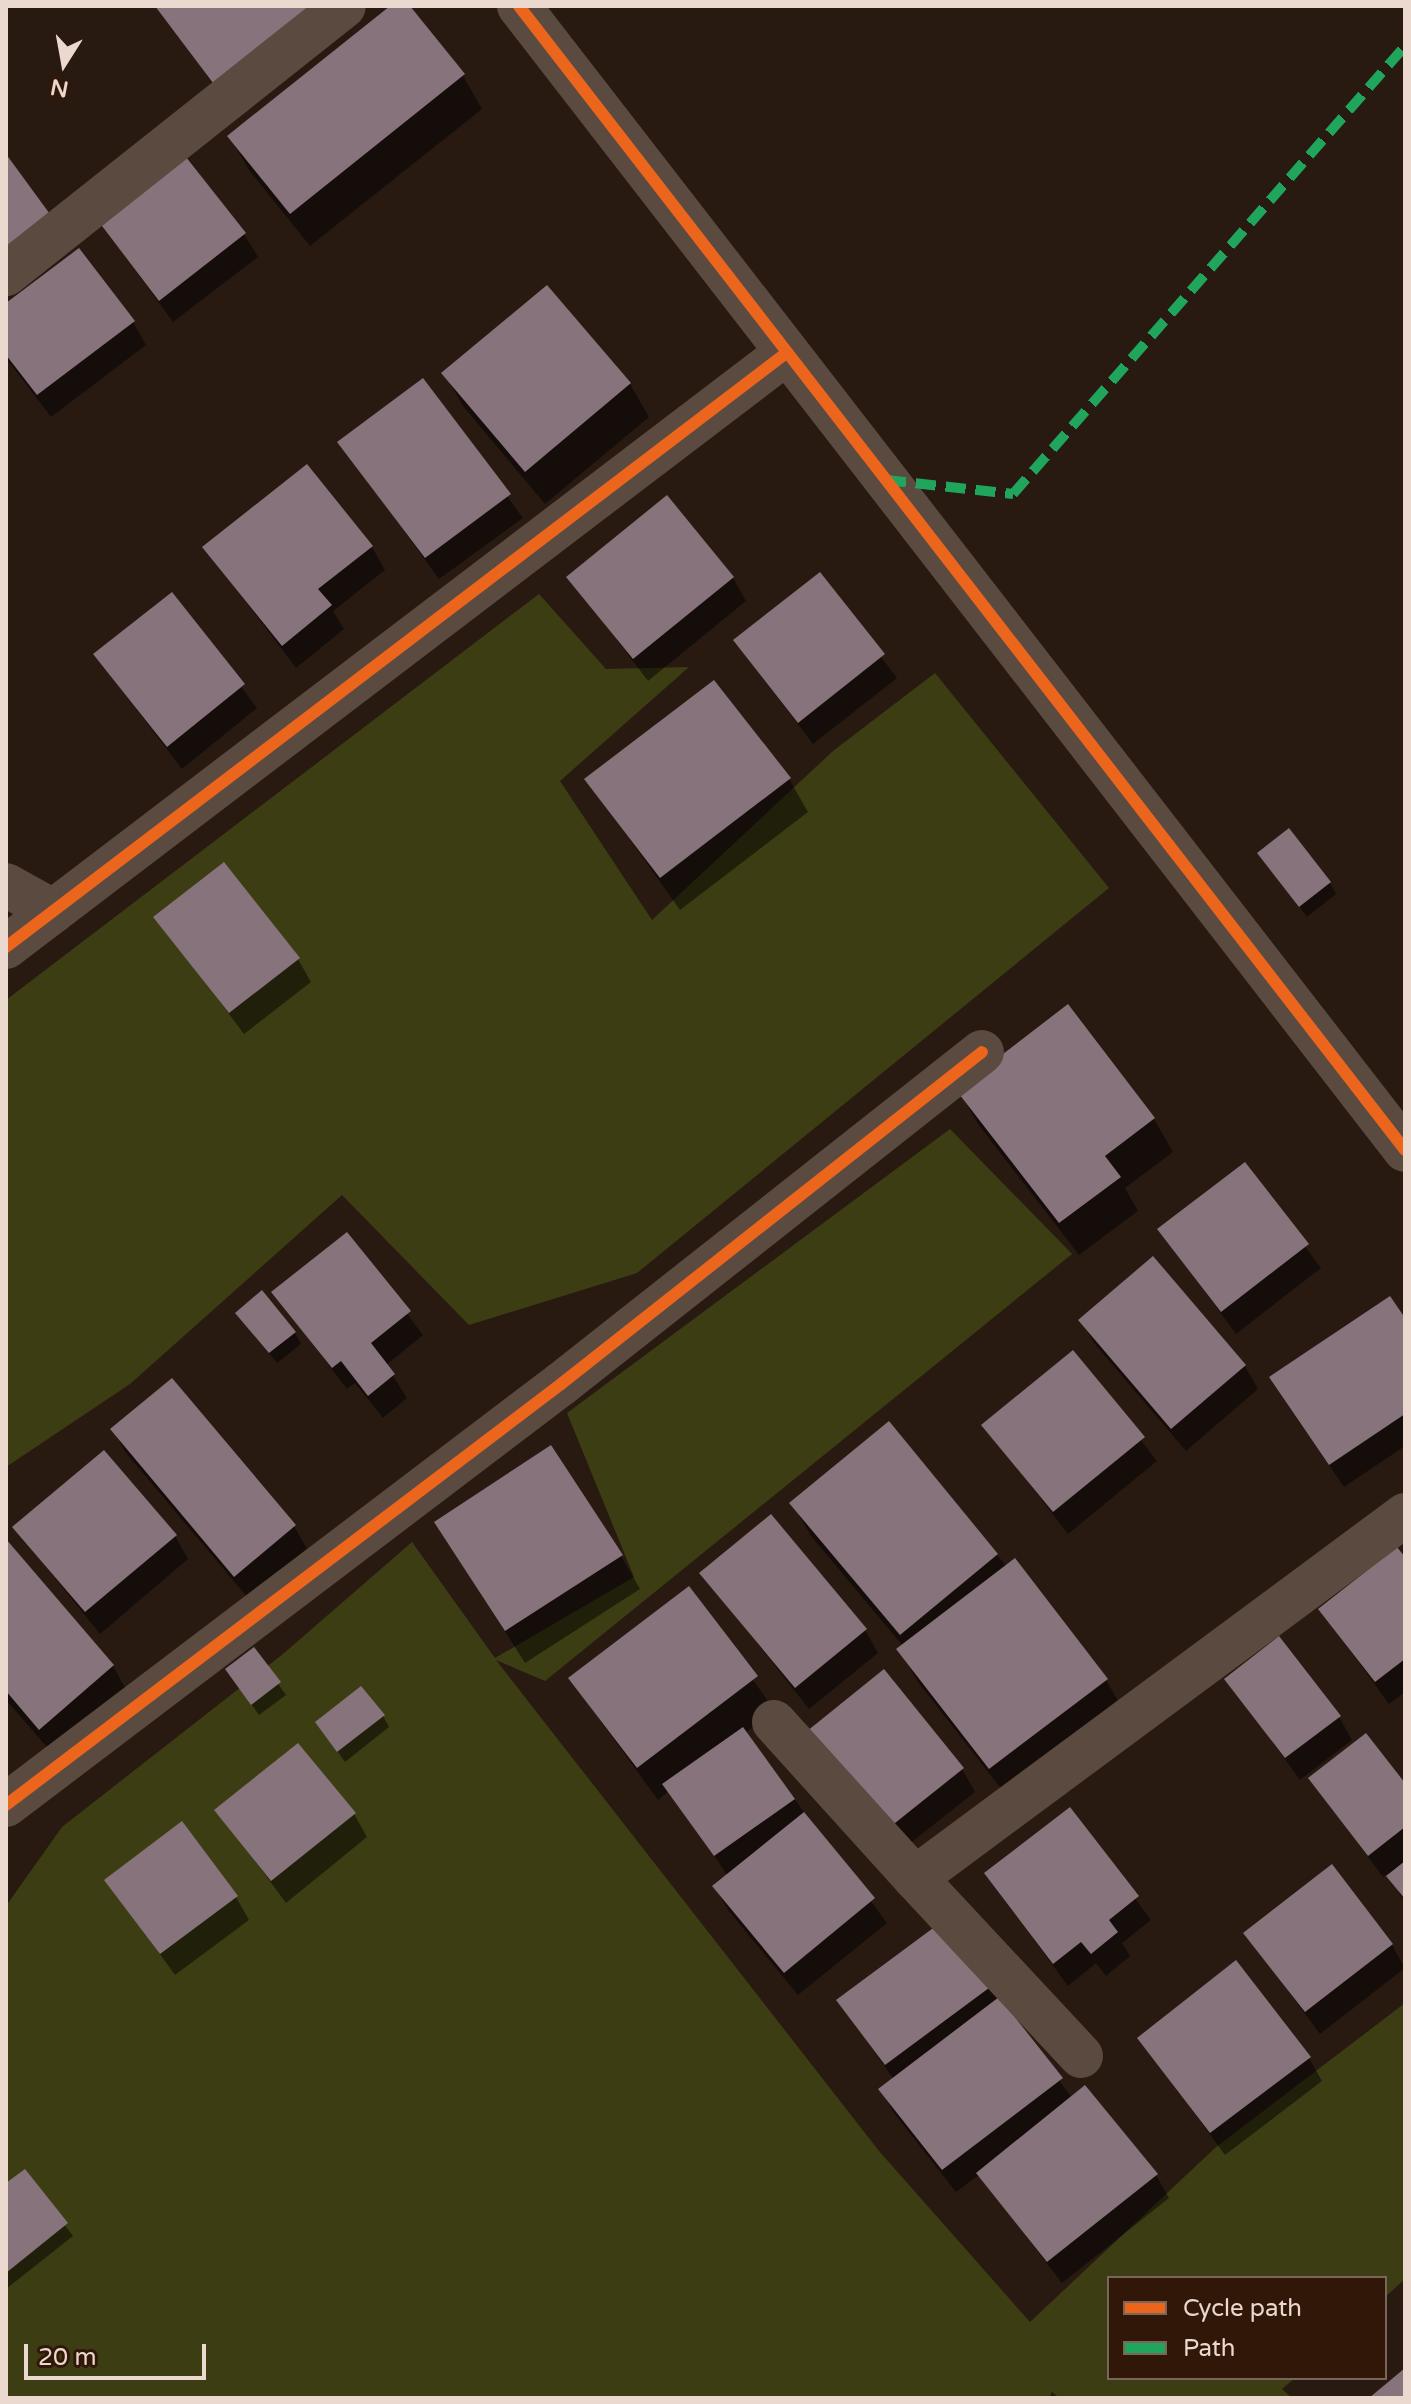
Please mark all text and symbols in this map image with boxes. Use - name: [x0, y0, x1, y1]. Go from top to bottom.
- north arrow: [24, 24, 104, 104]
- text: N: [48, 73, 71, 102]
- legend: [1107, 2276, 1387, 2380]
- text: Cycle path: [1183, 2294, 1302, 2323]
- scale bar: [28, 2328, 210, 2378]
- text: Path: [1183, 2334, 1236, 2363]
- text: 20 m: [38, 2343, 96, 2372]

